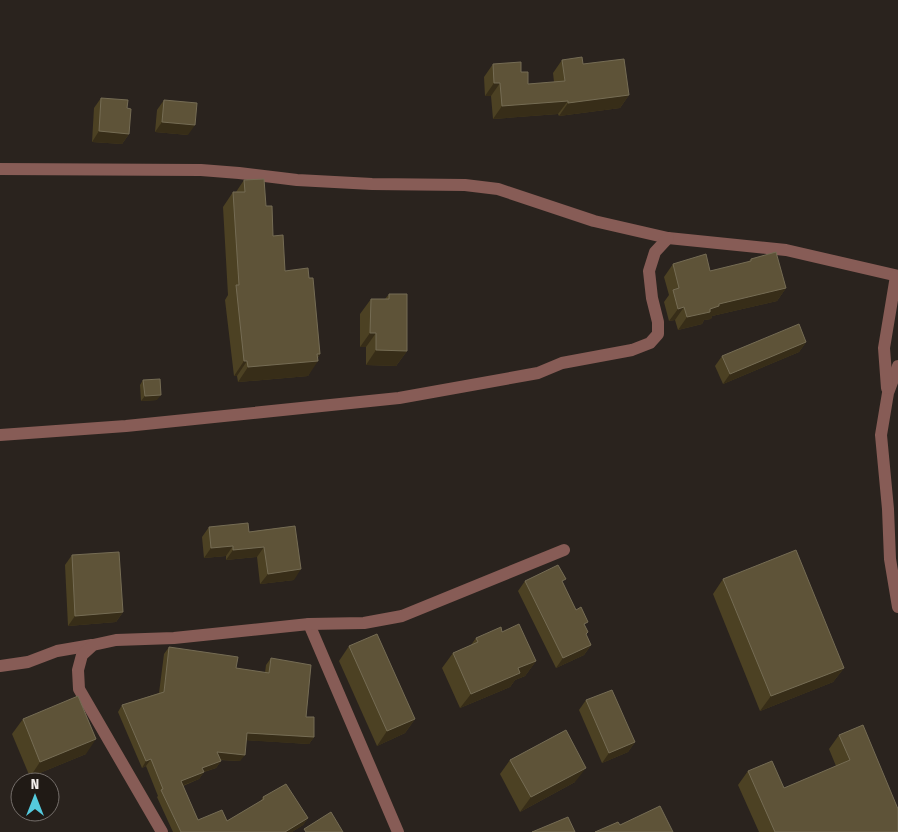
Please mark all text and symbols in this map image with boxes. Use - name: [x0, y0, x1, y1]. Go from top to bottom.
- north arrow: [10, 772, 60, 822]
- text: N: [31, 776, 39, 793]

